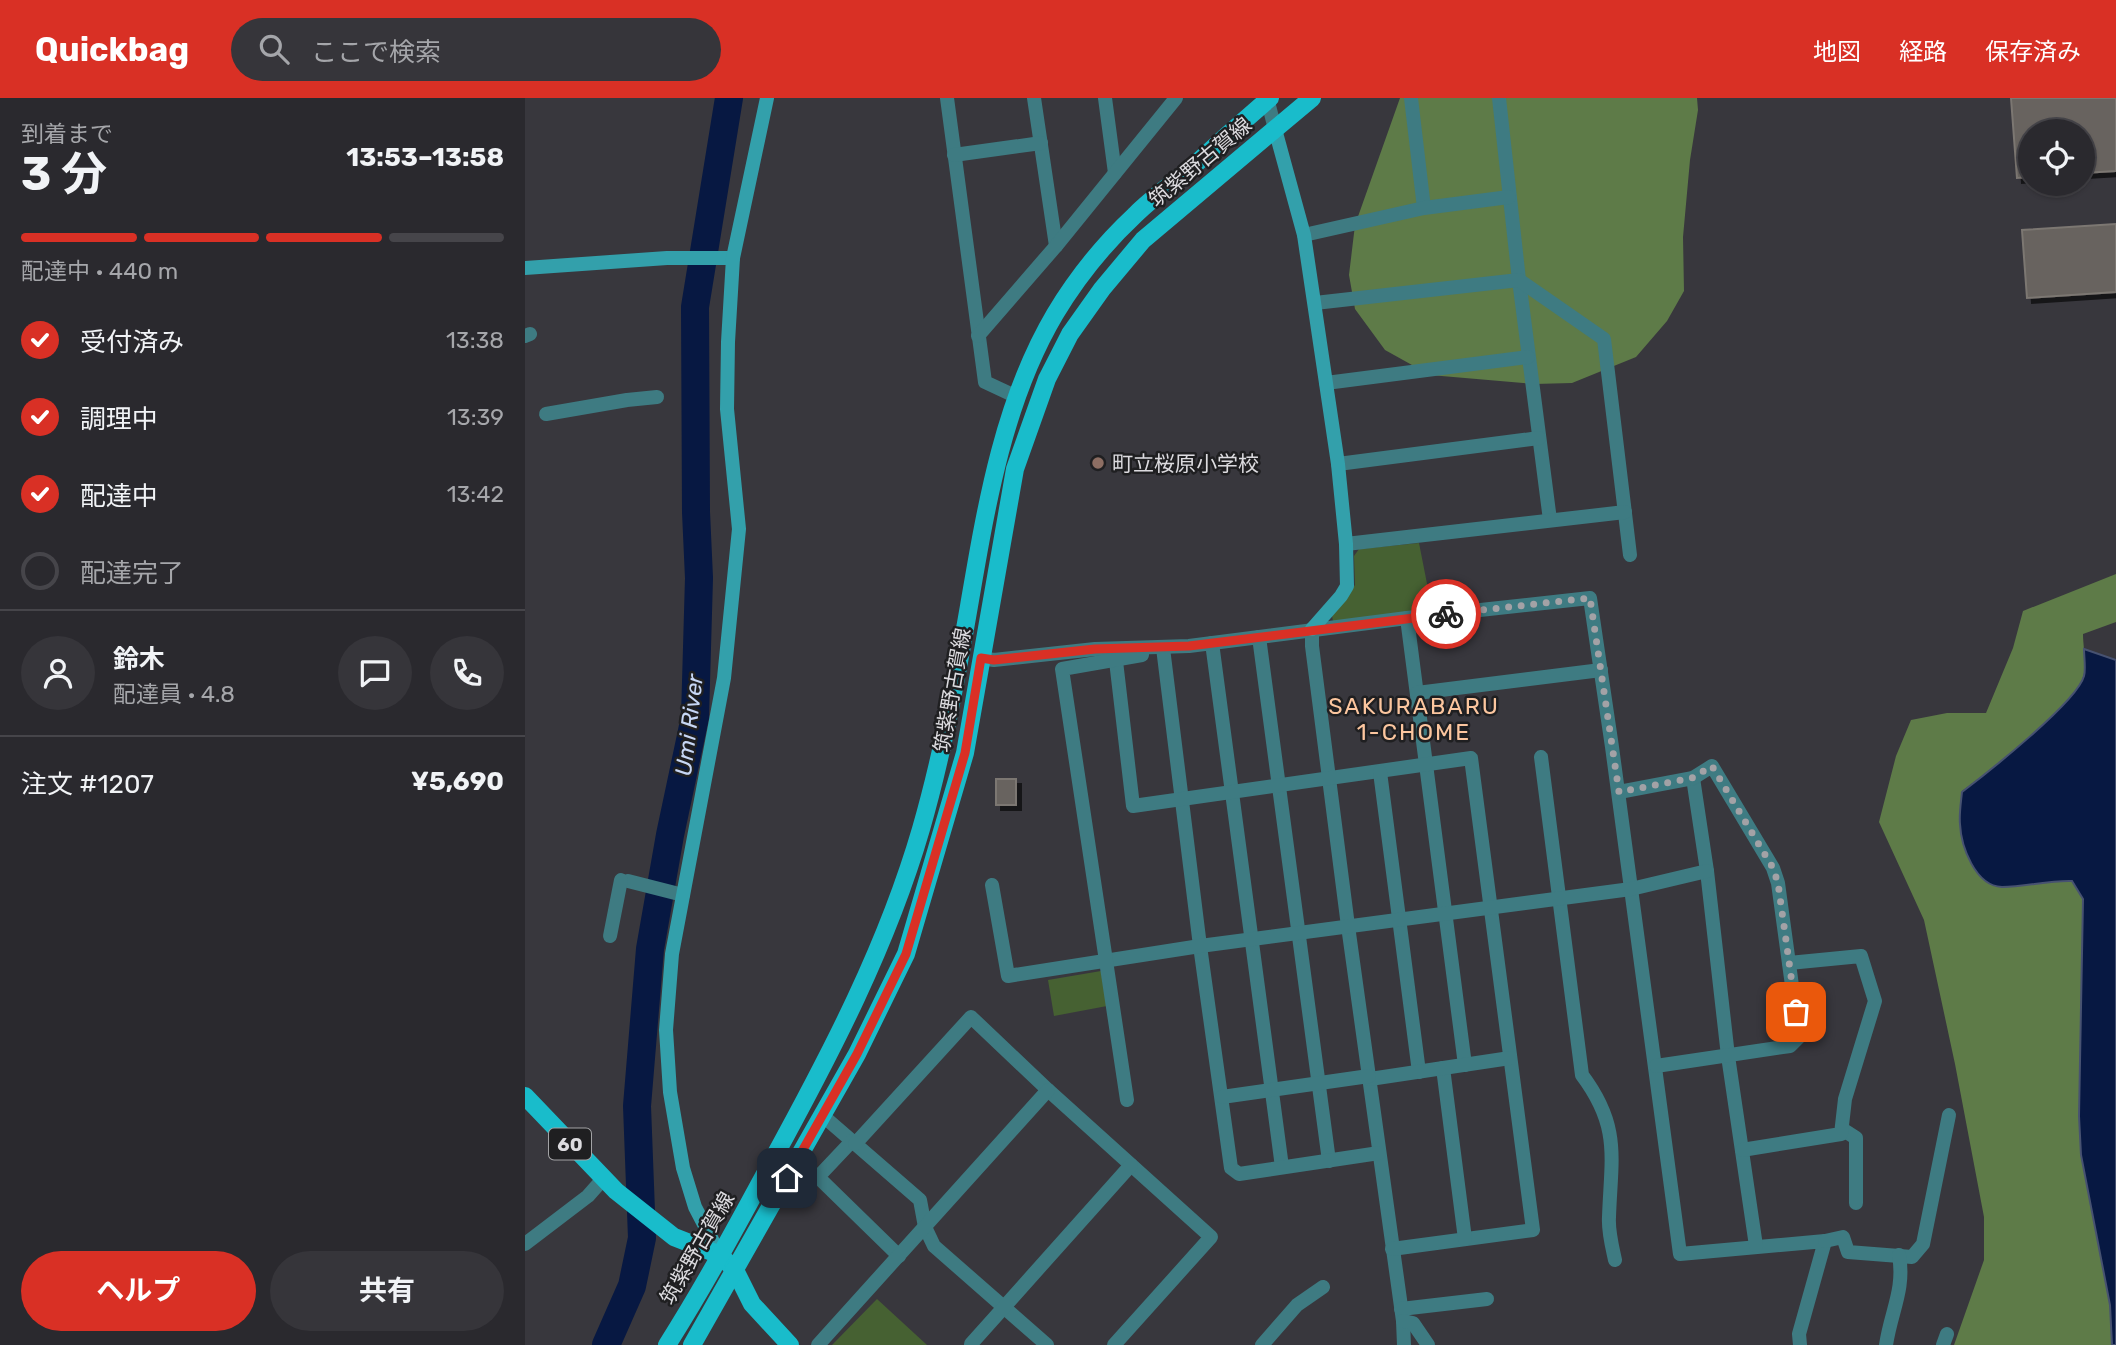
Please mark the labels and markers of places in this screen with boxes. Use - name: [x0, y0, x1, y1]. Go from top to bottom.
- place label: 町立桜原小学校: [1112, 451, 1259, 476]
- marker: 町立桜原小学校: [1090, 455, 1106, 471]
- pin: [1766, 982, 1826, 1042]
- pin: [757, 1148, 817, 1208]

